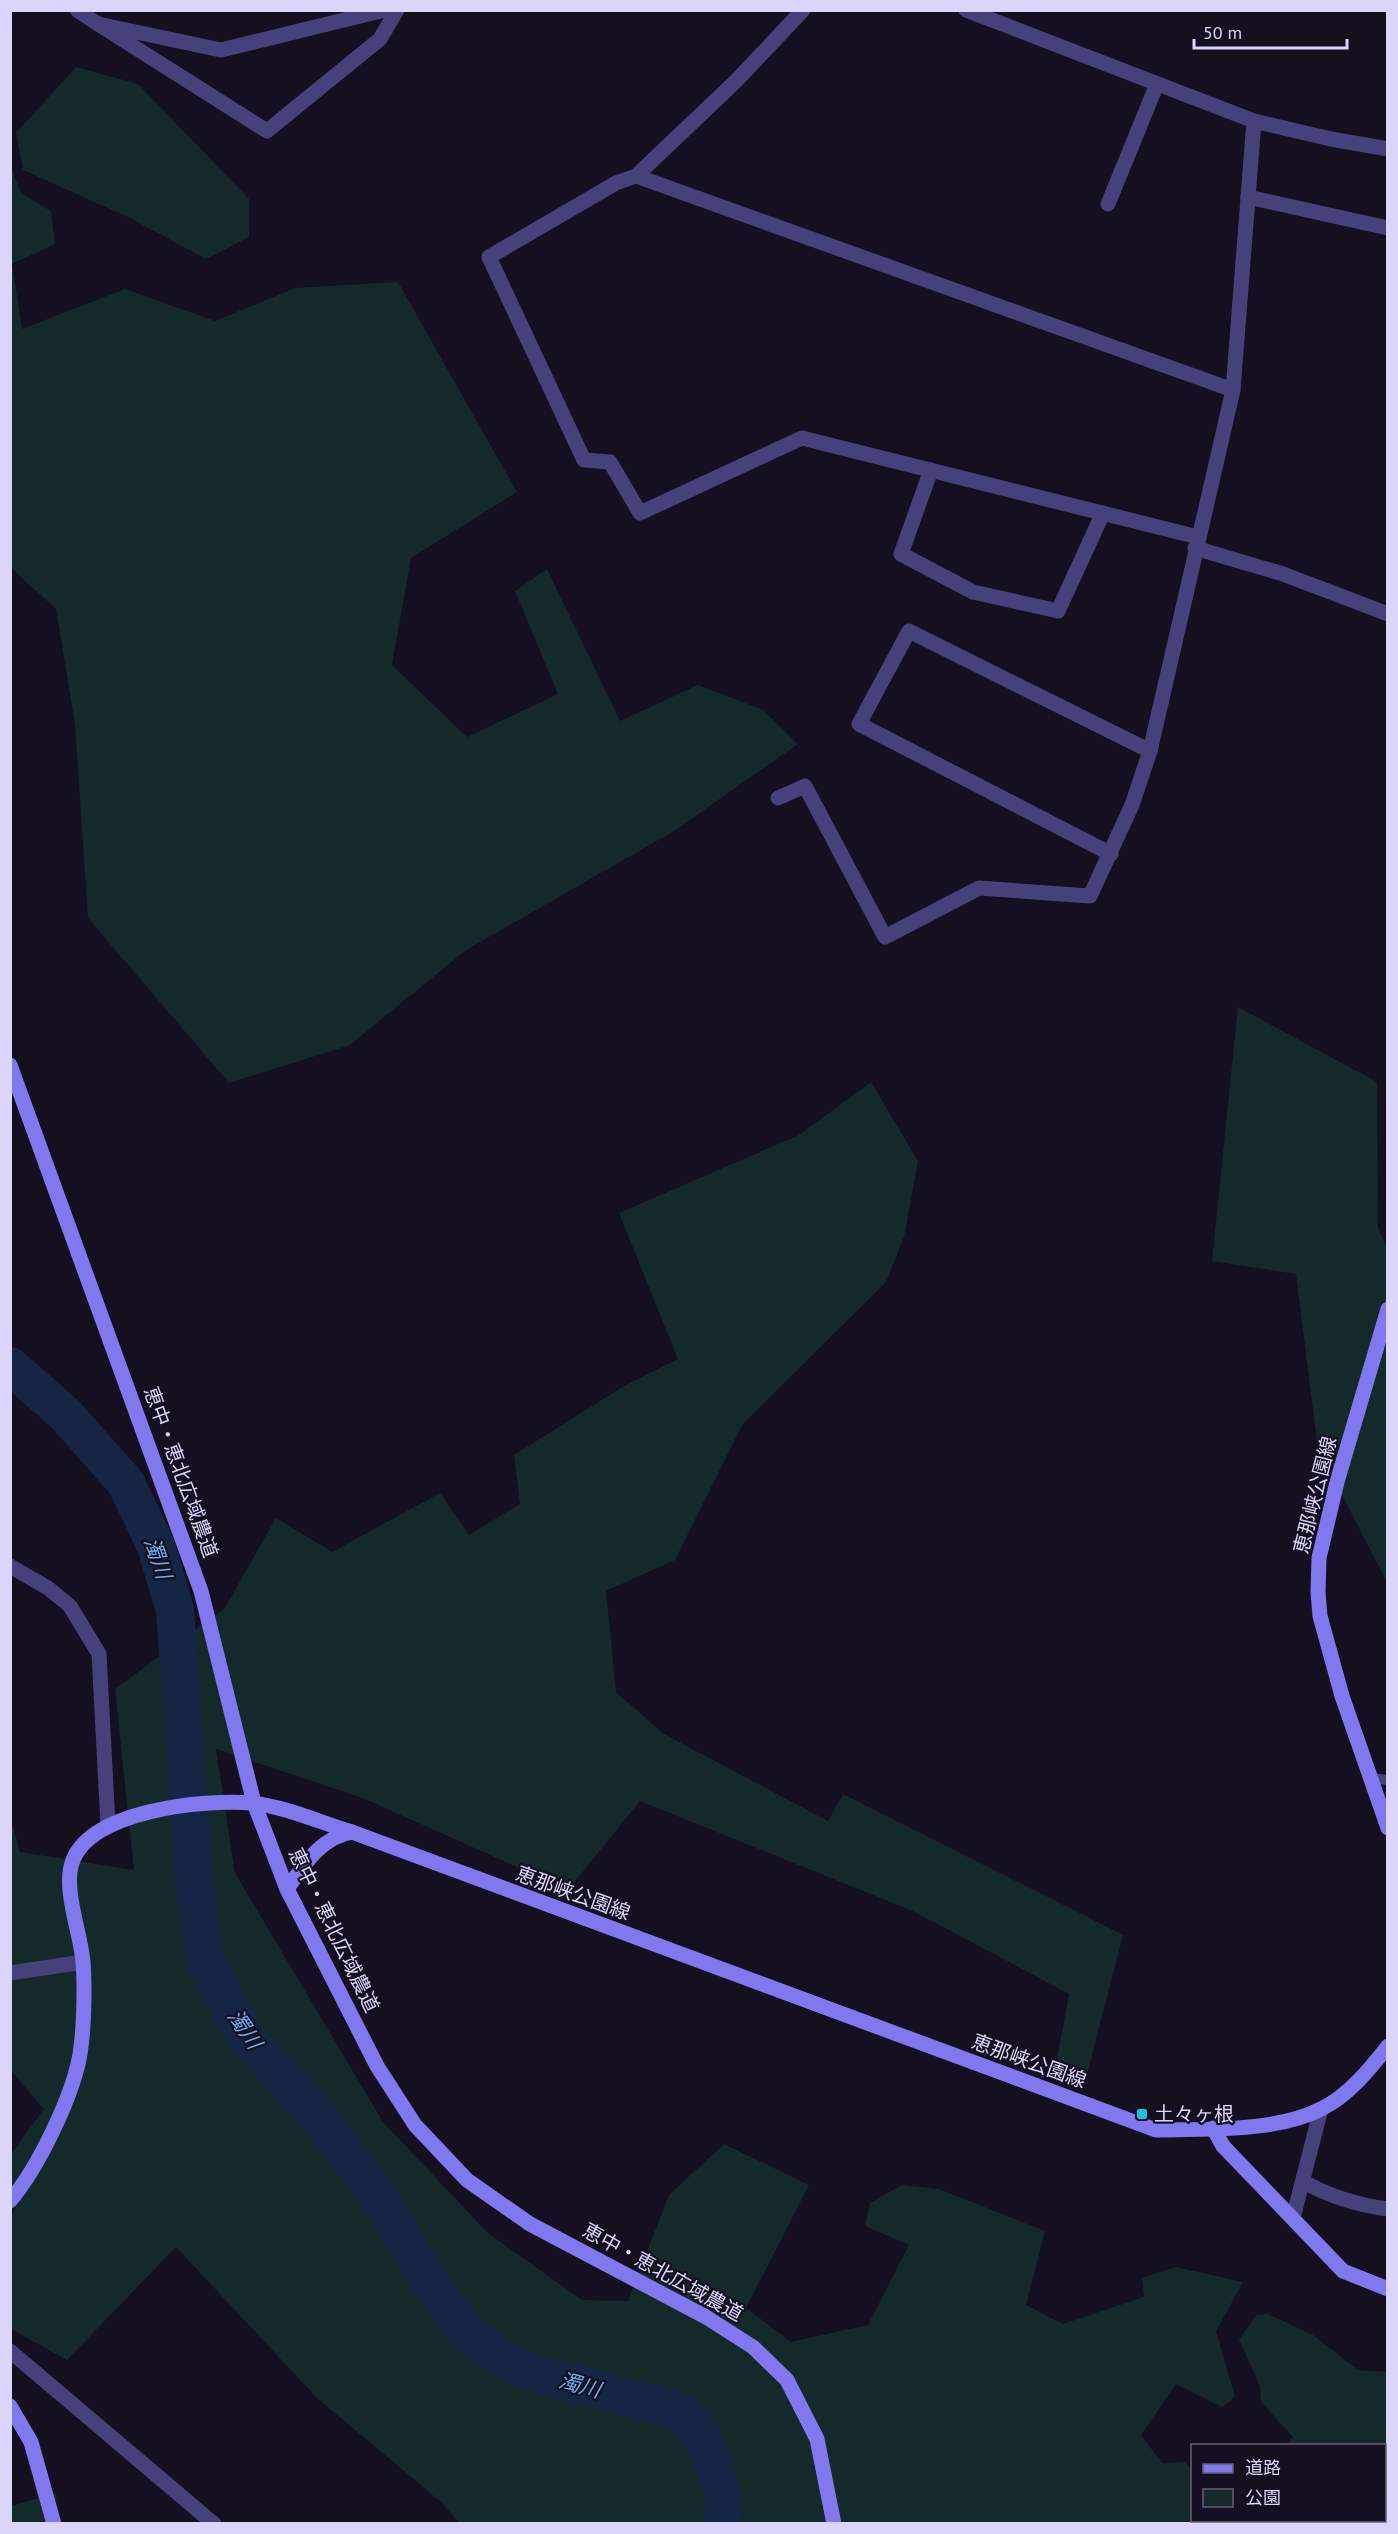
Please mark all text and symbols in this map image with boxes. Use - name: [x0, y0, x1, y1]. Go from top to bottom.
- scale bar: [1194, 12, 1347, 50]
- text: 50 m: [1203, 21, 1242, 44]
- street label: 恵中・恵北広域農道: [138, 1383, 224, 1561]
- street label: 恵那峡公園線: [1288, 1434, 1342, 1556]
- water label: 濁川: [138, 1534, 178, 1584]
- street label: 恵中・恵北広域農道: [283, 1843, 385, 2017]
- street label: 恵那峡公園線: [512, 1860, 634, 1926]
- water label: 濁川: [222, 2004, 269, 2056]
- street label: 恵那峡公園線: [968, 2028, 1090, 2094]
- place label: 土々ヶ根: [1154, 2101, 1234, 2127]
- marker: 土々ヶ根: [1135, 2107, 1149, 2121]
- street label: 恵中・恵北広域農道: [578, 2217, 748, 2327]
- water label: 濁川: [556, 2367, 606, 2404]
- legend: [1191, 2444, 1386, 2522]
- text: 道路: [1245, 2456, 1281, 2479]
- text: 公園: [1245, 2486, 1281, 2509]

